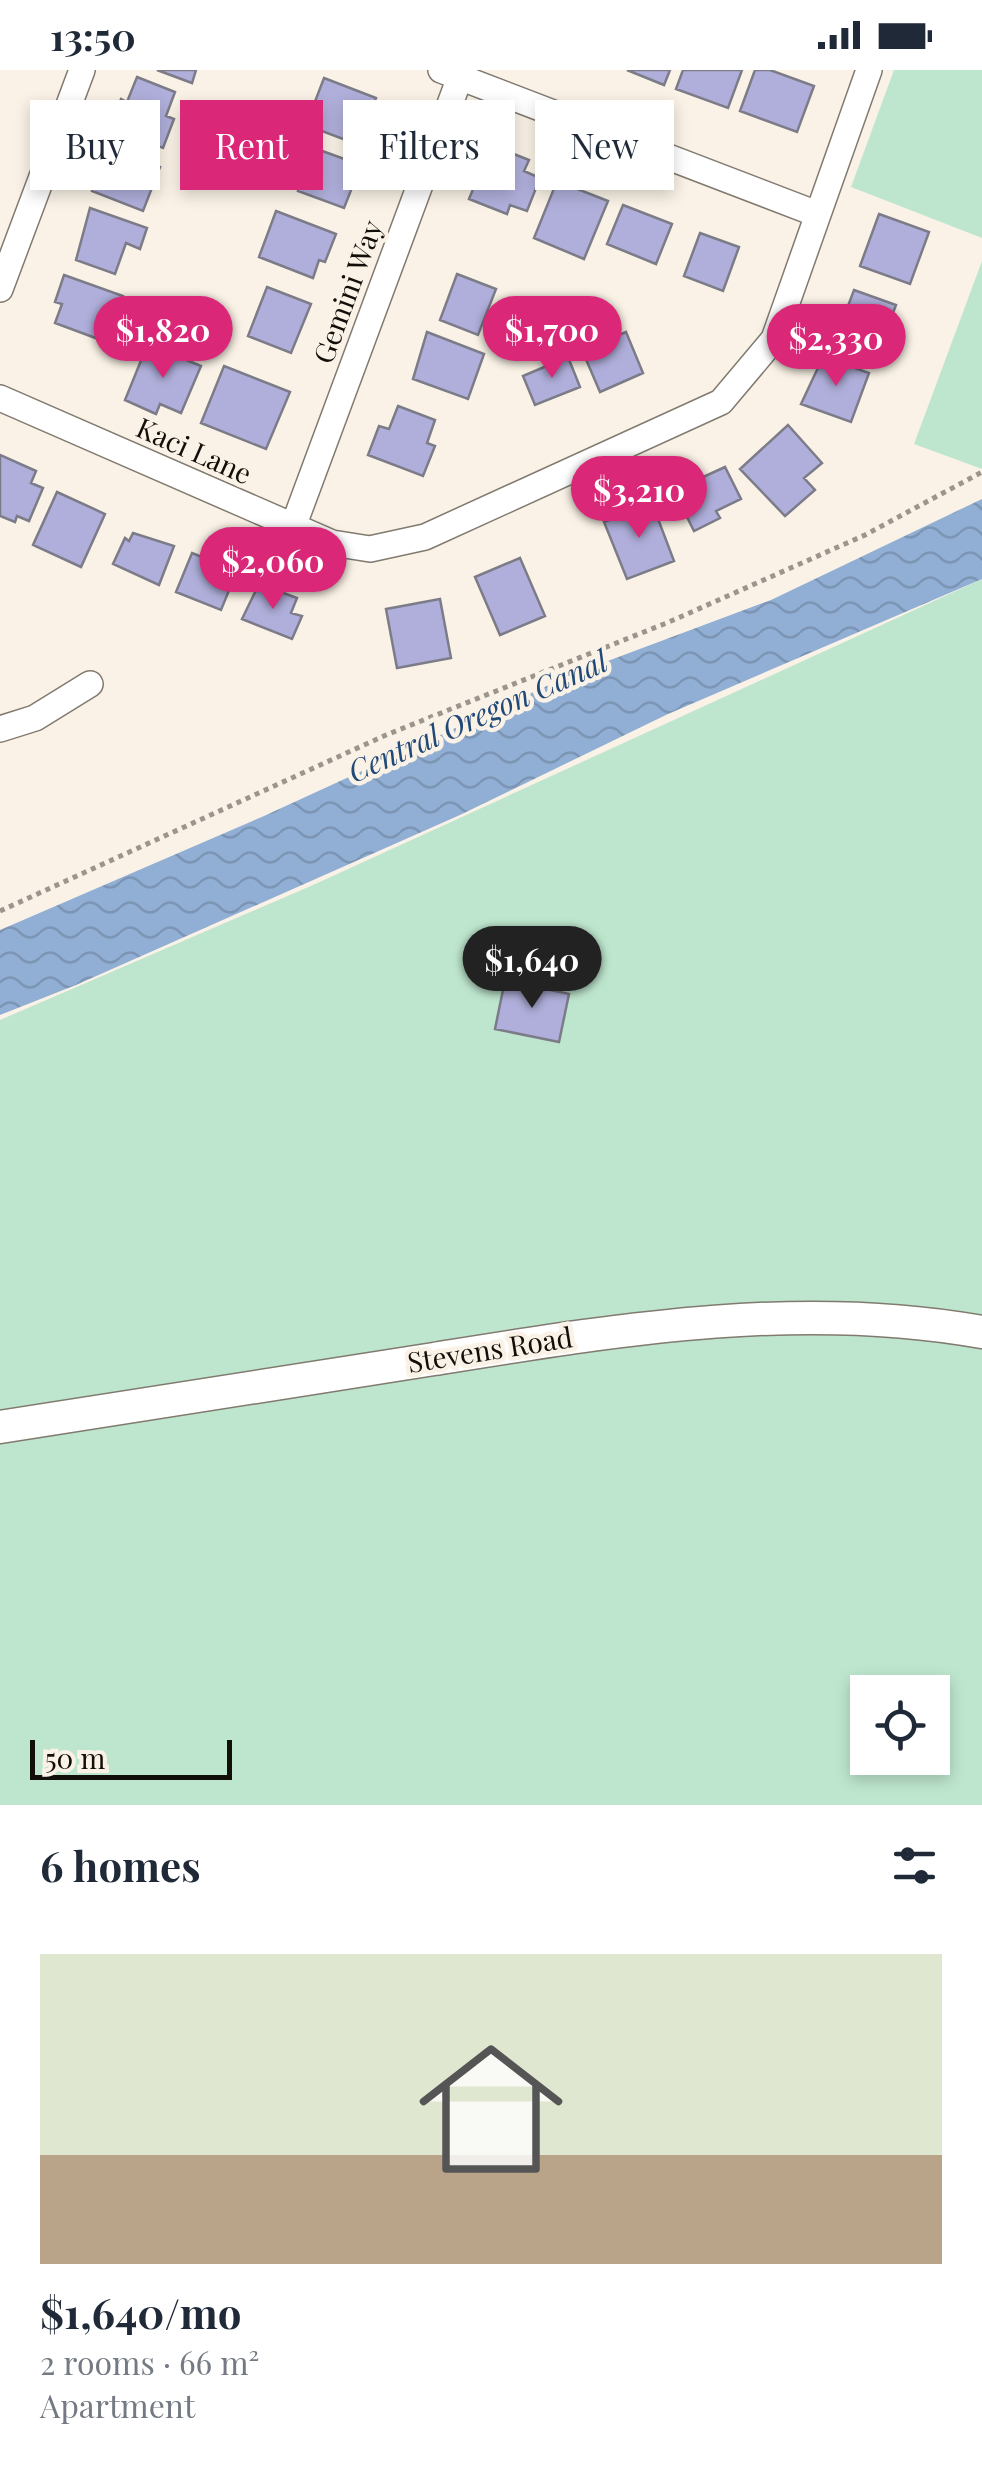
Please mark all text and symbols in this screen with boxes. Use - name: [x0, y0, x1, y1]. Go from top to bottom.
- text: 13:50: [50, 10, 136, 61]
- chip: Buy: [30, 100, 160, 190]
- chip: Rent: [180, 100, 323, 190]
- chip: Filters: [343, 100, 515, 190]
- chip: New: [535, 100, 674, 190]
- street label: Gemini Way: [304, 215, 390, 368]
- pin: $1,820: [82, 296, 244, 381]
- pin: $1,700: [471, 296, 633, 381]
- pin: $2,330: [755, 304, 917, 389]
- text: $1,820: [116, 307, 210, 350]
- text: $1,700: [505, 307, 599, 350]
- text: $2,330: [789, 315, 883, 358]
- street label: Kaci Lane: [131, 408, 258, 491]
- pin: $3,210: [558, 456, 720, 541]
- text: $3,210: [593, 467, 685, 510]
- pin: $2,060: [192, 527, 354, 612]
- text: $2,060: [221, 538, 325, 581]
- water label: Central Oregon Canal: [341, 639, 615, 790]
- pin: $1,640: [451, 926, 613, 1011]
- text: $1,640: [485, 937, 579, 980]
- street label: Stevens Road: [405, 1317, 575, 1380]
- map controls: [850, 1675, 950, 1775]
- button: locate: [850, 1675, 950, 1775]
- scale bar: [30, 1735, 232, 1780]
- text: 50 m: [45, 1739, 105, 1776]
- text: 6 homes: [40, 1837, 201, 1893]
- icon: filters: [887, 1838, 942, 1893]
- icon: home: [401, 2019, 581, 2199]
- text: $1,640/mo: [40, 2284, 242, 2340]
- text: 2 rooms · 66 m²: [40, 2340, 259, 2383]
- text: Apartment: [40, 2383, 195, 2426]

